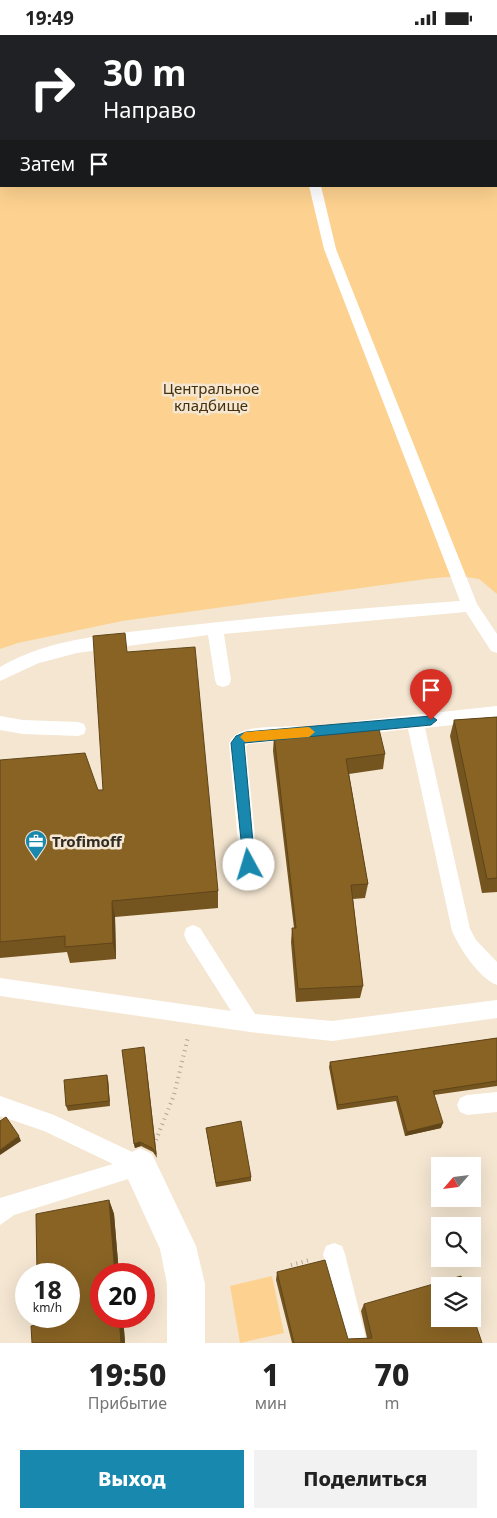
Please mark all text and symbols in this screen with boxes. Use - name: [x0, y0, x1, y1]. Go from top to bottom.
- text: 19:49: [25, 5, 74, 31]
- text: 30 m: [103, 49, 186, 96]
- icon: right: [20, 55, 85, 120]
- text: Направо: [103, 94, 196, 124]
- icon: arrive: [85, 150, 113, 178]
- text: Затем: [20, 151, 75, 177]
- park label: Центральное кладбище: [163, 378, 259, 415]
- pin: [410, 669, 452, 720]
- icon: arrive: [417, 676, 445, 704]
- office icon: Trofimoff: [24, 829, 48, 860]
- place label: Trofimoff: [52, 831, 123, 851]
- position arrow: [222, 838, 274, 890]
- north arrow: [431, 1157, 481, 1207]
- map controls: [431, 1157, 481, 1327]
- button: search: [431, 1217, 481, 1267]
- speed limit sign: 20: [90, 1263, 155, 1328]
- text: 18: [33, 1272, 62, 1306]
- button: layers: [431, 1277, 481, 1327]
- text: km/h: [33, 1299, 62, 1316]
- text: 19:50: [88, 1354, 166, 1395]
- text: 1: [262, 1354, 279, 1395]
- text: 70: [375, 1354, 409, 1395]
- text: Прибытие: [88, 1392, 167, 1414]
- text: мин: [255, 1392, 287, 1414]
- text: m: [384, 1392, 399, 1414]
- button: Выход: [20, 1450, 244, 1508]
- button: Поделиться: [254, 1450, 477, 1508]

